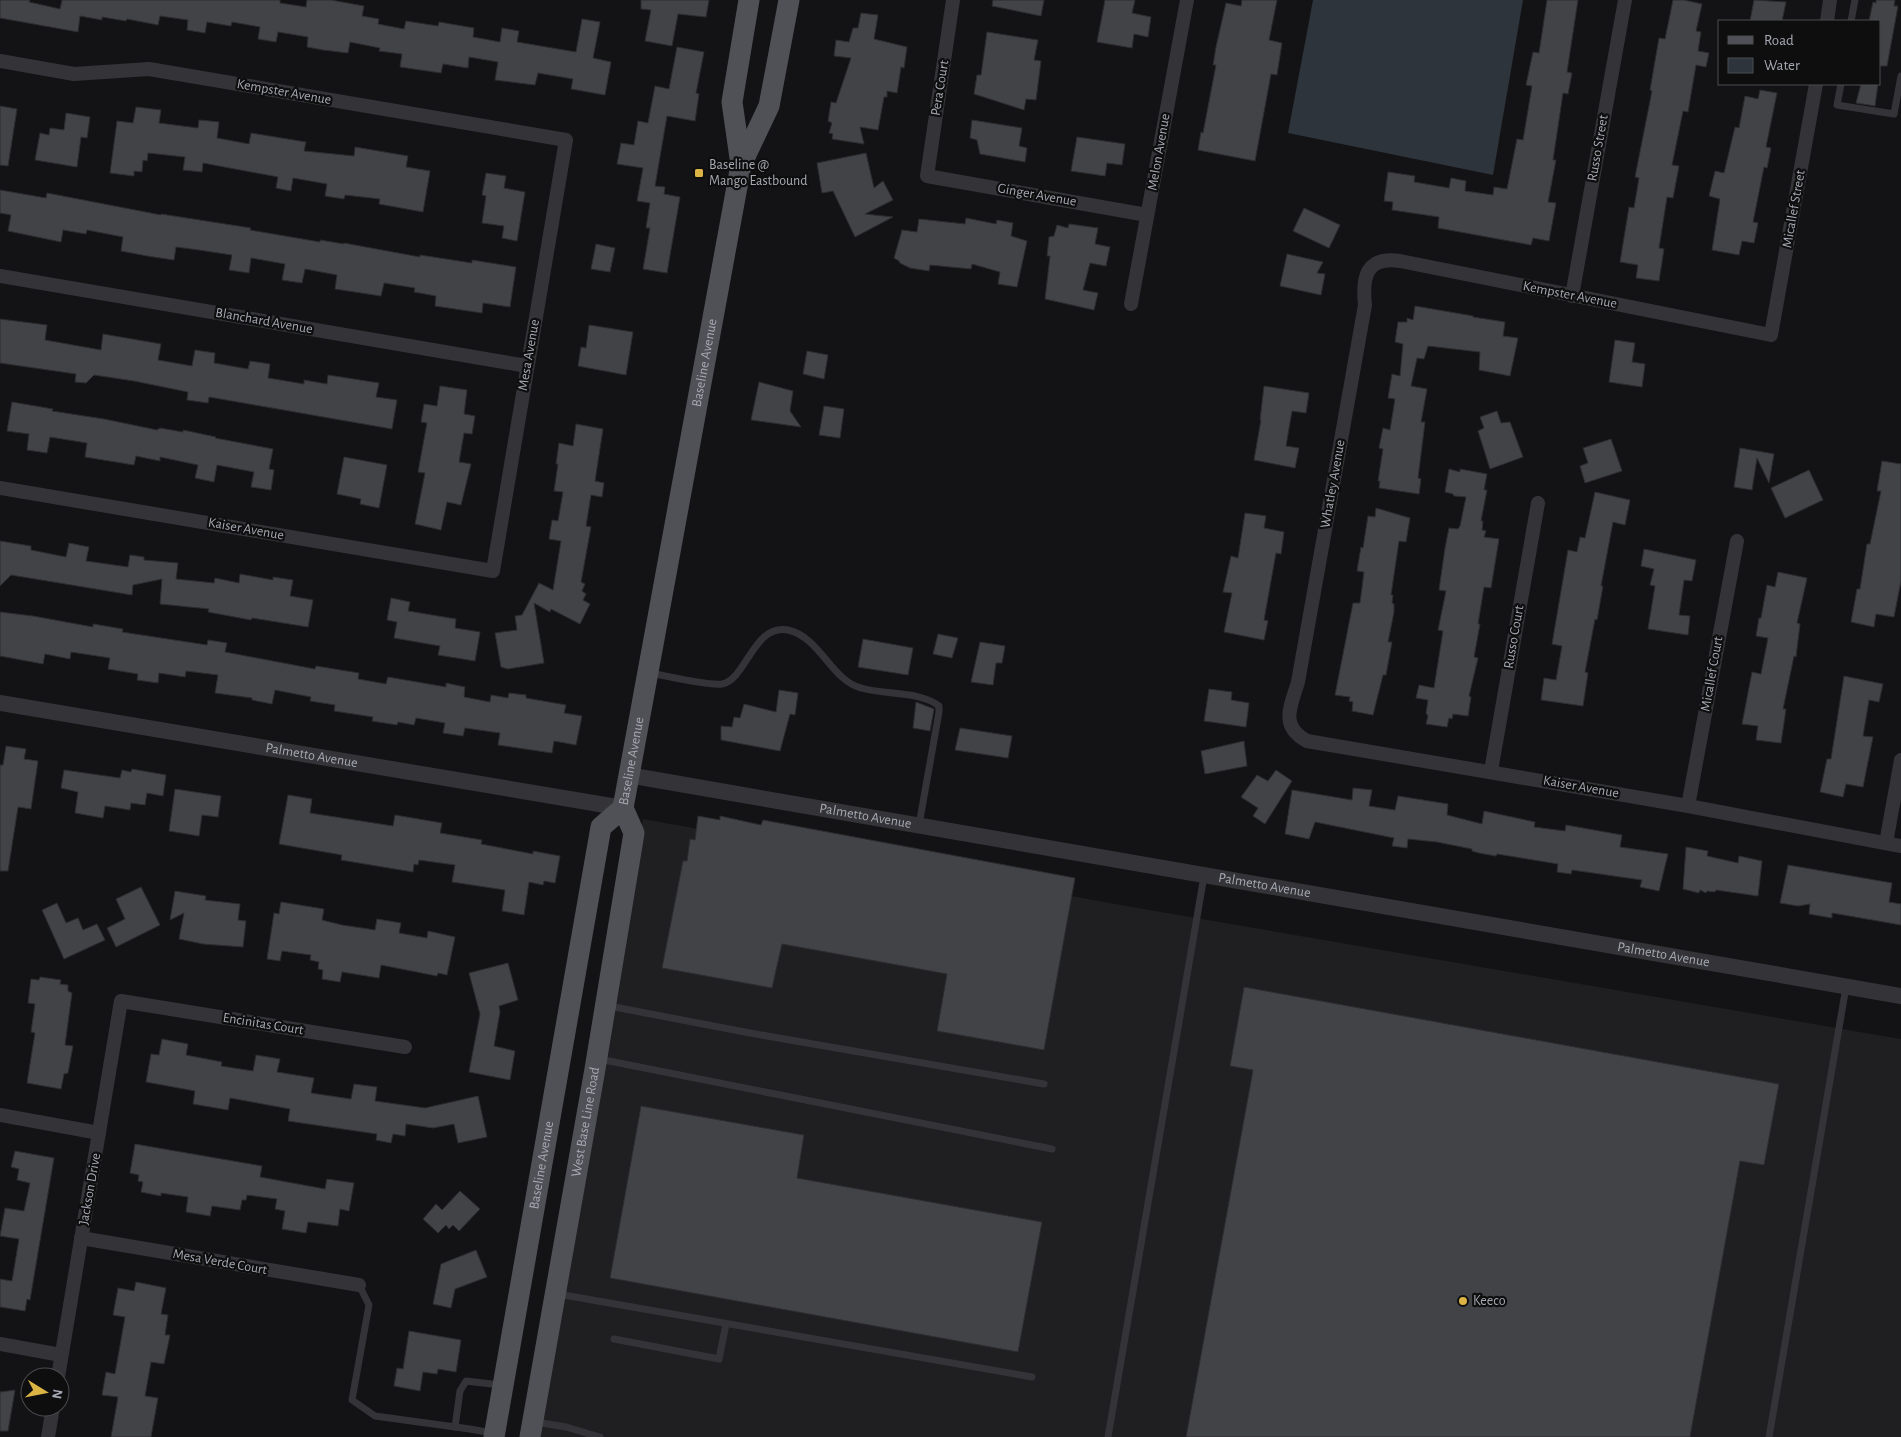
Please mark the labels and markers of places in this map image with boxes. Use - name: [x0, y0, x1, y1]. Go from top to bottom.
- place label: Baseline @ Mango Eastbound: [709, 158, 808, 188]
- marker: Baseline @ Mango Eastbound: [693, 167, 705, 179]
- place label: Keeco: [1473, 1294, 1506, 1308]
- marker: Keeco: [1457, 1295, 1469, 1307]

